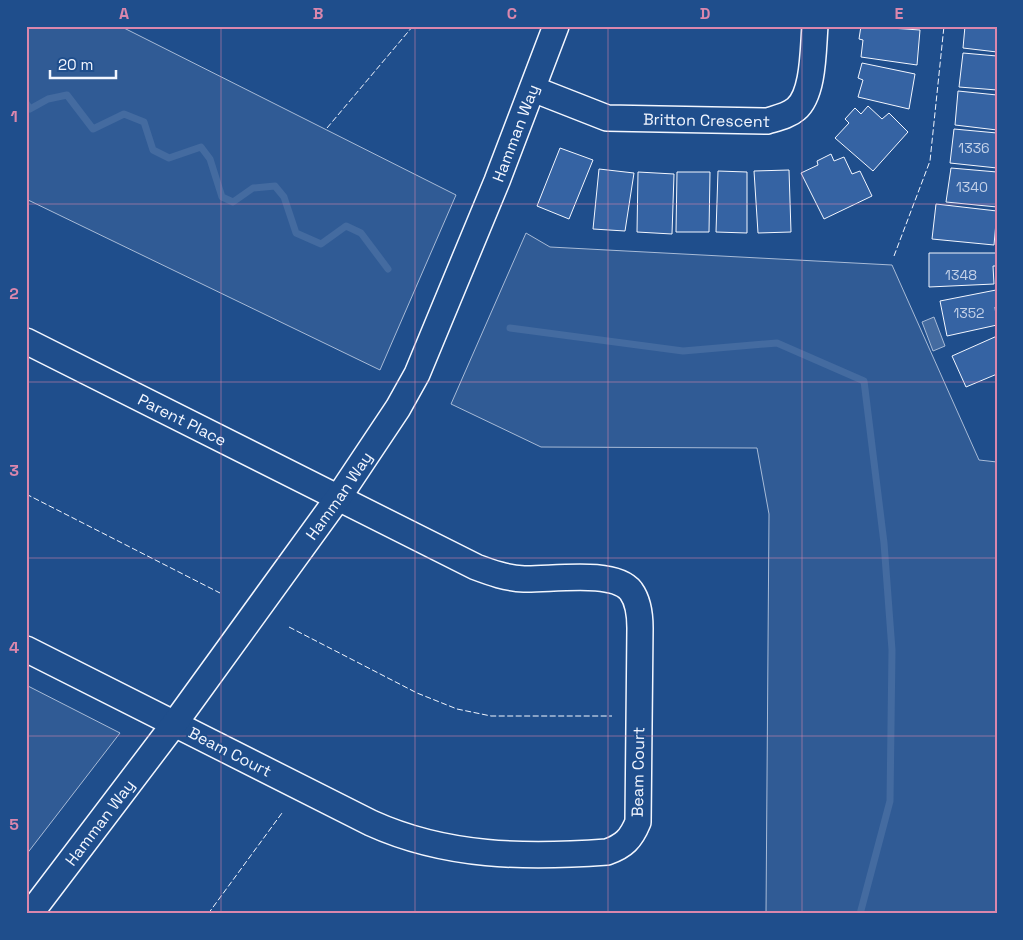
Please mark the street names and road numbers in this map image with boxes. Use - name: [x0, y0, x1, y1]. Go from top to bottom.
- street label: Hamman Way: [487, 81, 543, 185]
- street label: Britton Crescent: [643, 108, 770, 132]
- street label: Parent Place: [135, 388, 230, 451]
- street label: Hamman Way: [301, 447, 377, 544]
- street label: Beam Court: [185, 722, 275, 782]
- street label: Beam Court: [627, 727, 649, 817]
- street label: Hamman Way: [60, 775, 139, 870]

